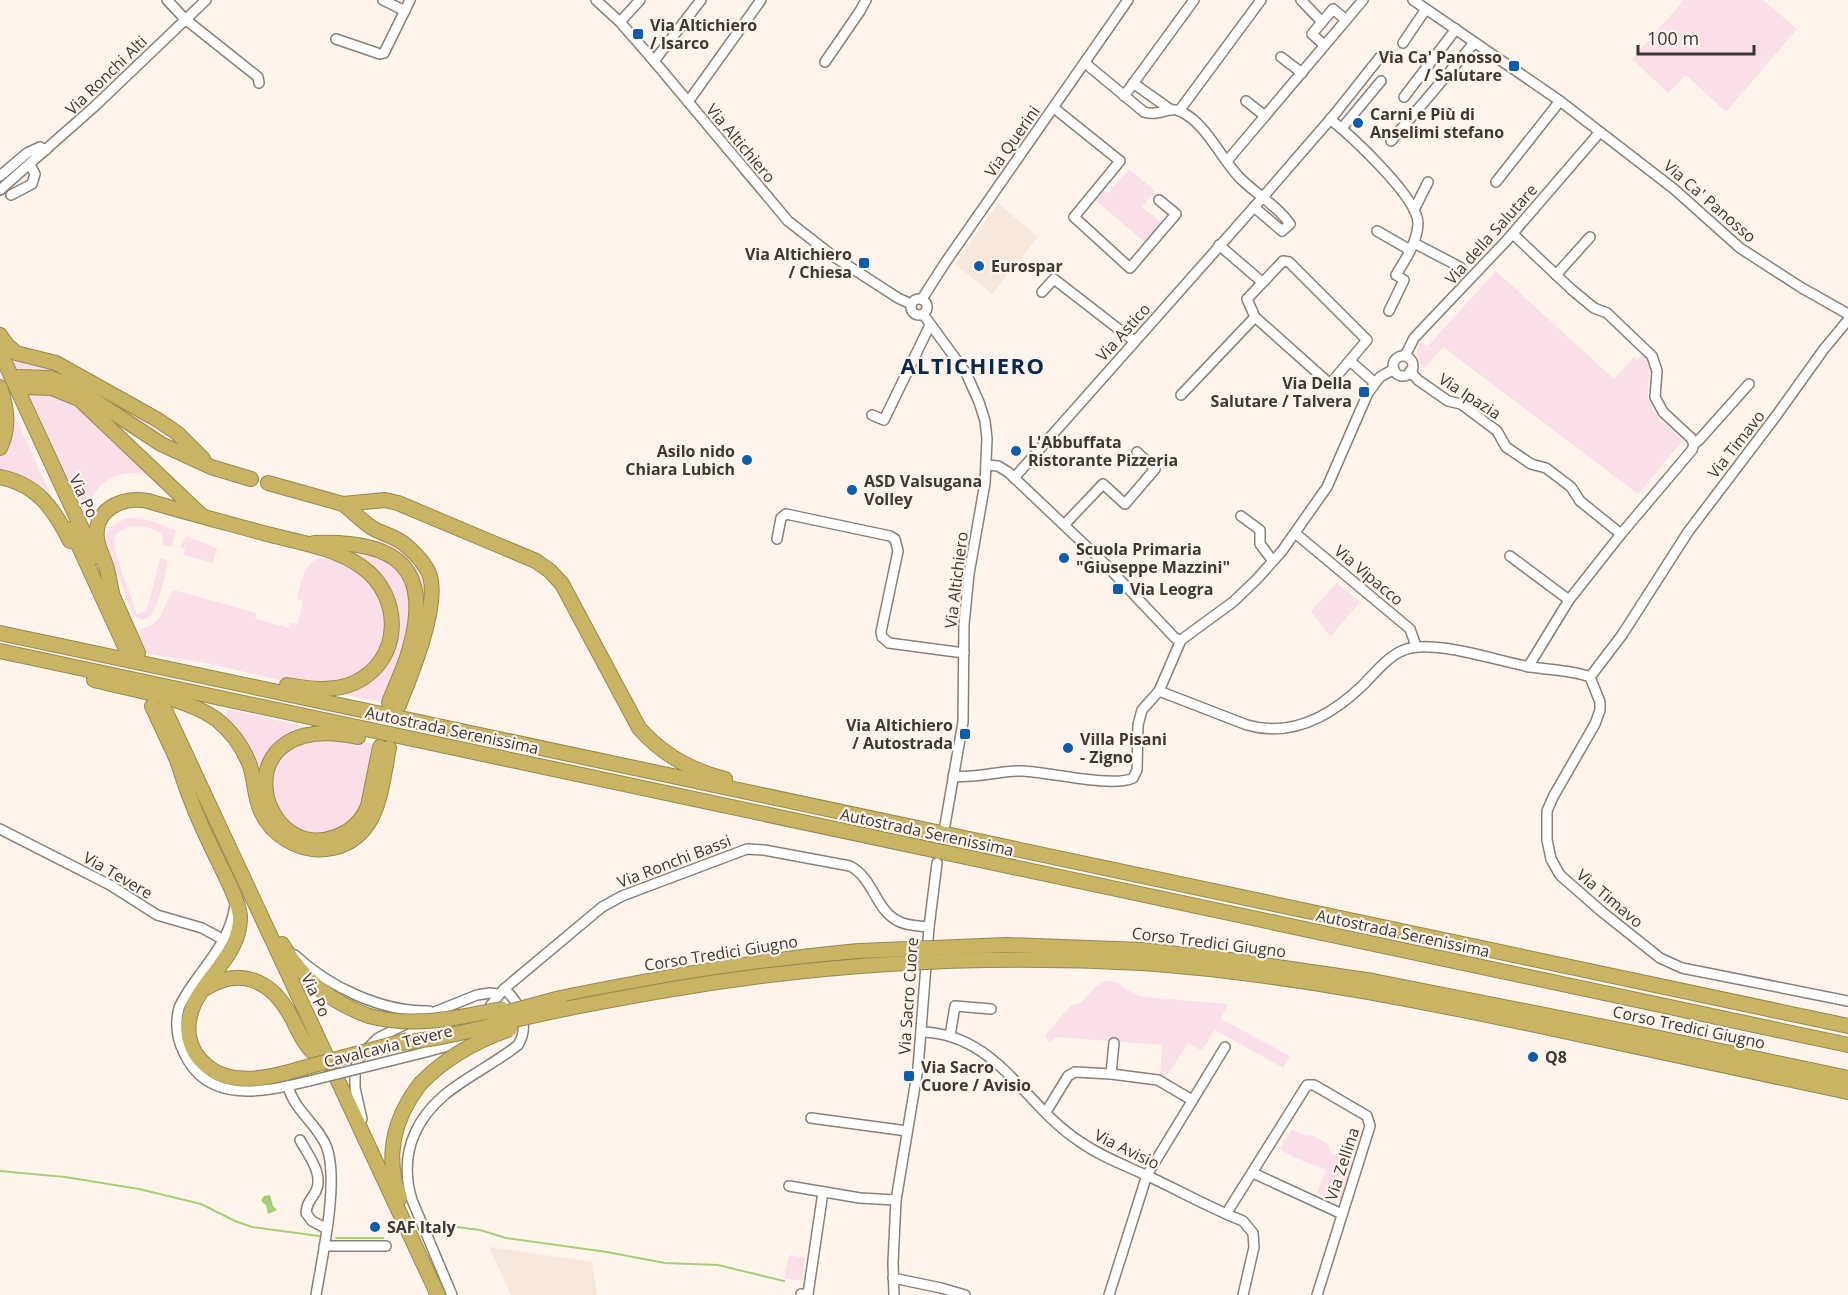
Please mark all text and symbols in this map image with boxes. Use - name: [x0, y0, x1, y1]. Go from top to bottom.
- place label: Via Altichiero / Isarco: [650, 14, 757, 54]
- scale bar: [1638, 18, 1754, 56]
- text: 100 m: [1647, 26, 1699, 50]
- marker: Via Altichiero / Isarco: [631, 27, 645, 41]
- street label: Via Ronchi Alti: [60, 30, 152, 120]
- place label: Via Ca' Panosso / Salutare: [1379, 46, 1502, 86]
- marker: Via Ca' Panosso / Salutare: [1507, 59, 1521, 73]
- street label: Via Altichiero: [701, 99, 781, 187]
- street label: Via Querini: [979, 101, 1045, 181]
- place label: Carni e Più di Anselimi stefano: [1370, 103, 1504, 143]
- marker: Carni e Più di Anselimi stefano: [1351, 116, 1365, 130]
- street label: Via Ca' Panosso: [1659, 155, 1761, 247]
- street label: Via della Salutare: [1440, 179, 1542, 289]
- place label: Via Altichiero / Chiesa: [745, 243, 852, 283]
- place label: Eurospar: [991, 255, 1063, 277]
- marker: Via Altichiero / Chiesa: [857, 256, 871, 270]
- marker: Eurospar: [972, 259, 986, 273]
- street label: Via Astico: [1091, 298, 1155, 366]
- district label: ALTICHIERO: [900, 350, 1046, 380]
- street label: Via Ipazia: [1435, 368, 1505, 424]
- place label: Via Della Salutare / Talvera: [1211, 372, 1352, 412]
- marker: Via Della Salutare / Talvera: [1357, 385, 1371, 399]
- street label: Via Timavo: [1702, 405, 1770, 483]
- place label: L'Abbuffata Ristorante Pizzeria: [1028, 431, 1178, 471]
- place label: Asilo nido Chiara Lubich: [625, 440, 735, 480]
- marker: L'Abbuffata Ristorante Pizzeria: [1009, 444, 1023, 458]
- marker: Asilo nido Chiara Lubich: [740, 453, 754, 467]
- place label: ASD Valsugana Volley: [864, 470, 982, 510]
- street label: Via Po: [64, 471, 104, 521]
- marker: ASD Valsugana Volley: [845, 483, 859, 497]
- street label: Via Altichiero: [939, 530, 973, 630]
- place label: Scuola Primaria "Giuseppe Mazzini": [1076, 538, 1230, 578]
- street label: Via Vipacco: [1330, 540, 1408, 610]
- marker: Scuola Primaria "Giuseppe Mazzini": [1057, 551, 1071, 565]
- place label: Via Leogra: [1130, 578, 1213, 600]
- marker: Via Leogra: [1111, 582, 1125, 596]
- street label: Autostrada Serenissima: [363, 701, 541, 759]
- place label: Via Altichiero / Autostrada: [846, 714, 953, 754]
- marker: Via Altichiero / Autostrada: [958, 727, 972, 741]
- place label: Villa Pisani - Zigno: [1080, 728, 1167, 768]
- marker: Villa Pisani - Zigno: [1061, 741, 1075, 755]
- street label: Autostrada Serenissima: [838, 803, 1016, 861]
- street label: Via Ronchi Bassi: [614, 829, 734, 893]
- street label: Via Tevere: [79, 846, 157, 904]
- street label: Via Timavo: [1572, 864, 1648, 932]
- street label: Autostrada Serenissima: [1314, 904, 1492, 962]
- street label: Corso Tredici Giugno: [1131, 922, 1287, 962]
- street label: Corso Tredici Giugno: [643, 930, 799, 976]
- street label: Via Sacro Cuore: [893, 937, 923, 1055]
- street label: Via Po: [296, 970, 336, 1020]
- street label: Corso Tredici Giugno: [1611, 1000, 1767, 1054]
- street label: Cavalcavia Tevere: [321, 1019, 455, 1073]
- place label: Q8: [1545, 1046, 1567, 1068]
- marker: Q8: [1526, 1050, 1540, 1064]
- place label: Via Sacro Cuore / Avisio: [921, 1056, 1031, 1096]
- marker: Via Sacro Cuore / Avisio: [902, 1069, 916, 1083]
- street label: Via Avisio: [1091, 1124, 1163, 1174]
- street label: Via Zellina: [1320, 1125, 1364, 1203]
- place label: SAF Italy: [387, 1216, 457, 1238]
- marker: SAF Italy: [368, 1220, 382, 1234]

